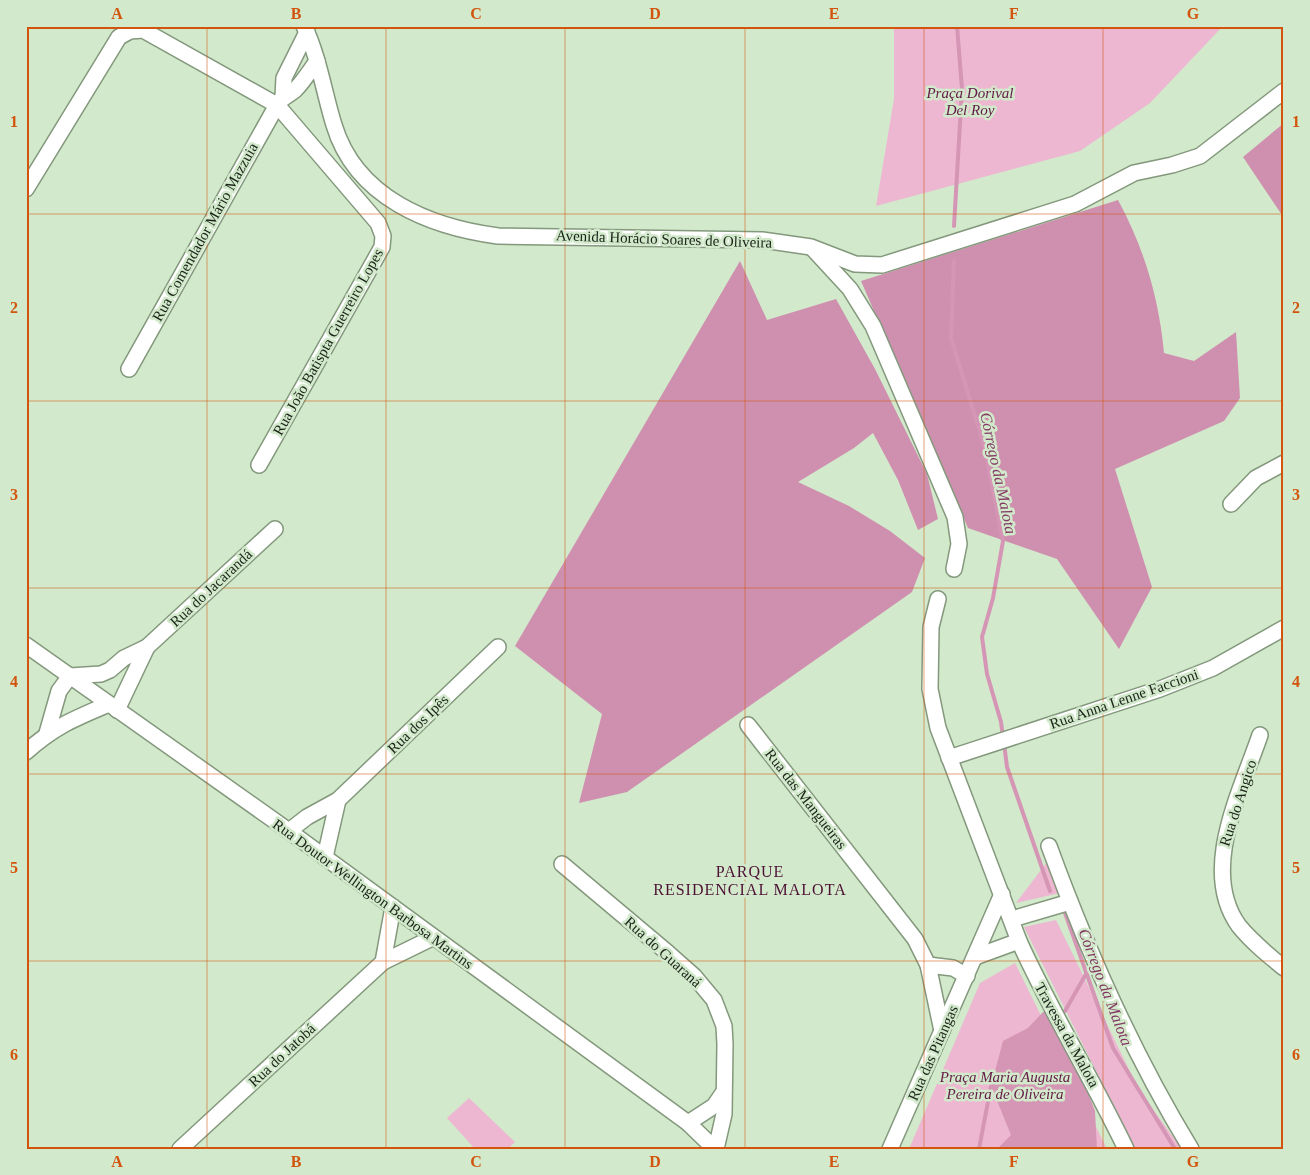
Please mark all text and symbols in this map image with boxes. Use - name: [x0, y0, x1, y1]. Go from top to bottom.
- text: A: [111, 5, 123, 22]
- text: B: [291, 5, 302, 22]
- text: C: [470, 5, 482, 22]
- text: D: [649, 5, 661, 22]
- text: E: [829, 5, 839, 22]
- text: F: [1009, 5, 1019, 22]
- text: G: [1187, 5, 1200, 22]
- park label: Praça Dorival Del Roy: [925, 85, 1014, 118]
- text: 1: [10, 113, 18, 130]
- text: 1: [1292, 113, 1300, 130]
- street label: Rua Comendador Mário Mazzuia: [149, 140, 261, 324]
- street label: Avenida Horácio Soares de Oliveira: [556, 227, 773, 251]
- street label: Rua João Batispta Guerreiro Lopes: [270, 246, 386, 438]
- text: 2: [10, 299, 18, 316]
- text: 2: [1292, 299, 1300, 316]
- water label: Córrego da Malota: [976, 411, 1020, 536]
- text: 3: [10, 486, 18, 503]
- text: 3: [1292, 486, 1300, 503]
- street label: Rua do Jacarandá: [167, 546, 255, 630]
- street label: Rua Anna Lenne Faccioni: [1048, 666, 1200, 732]
- text: 4: [10, 673, 18, 690]
- text: 4: [1292, 673, 1300, 690]
- street label: Rua dos Ipês: [385, 691, 452, 757]
- street label: Rua das Mangueiras: [762, 746, 850, 852]
- street label: Rua do Angico: [1216, 758, 1260, 848]
- street label: Rua Doutor Wellington Barbosa Martins: [270, 816, 476, 972]
- text: 5: [10, 859, 18, 876]
- text: 5: [1292, 859, 1300, 876]
- district label: PARQUE RESIDENCIAL MALOTA: [653, 863, 847, 898]
- street label: Rua do Guaraná: [621, 913, 705, 991]
- water label: Córrego da Malota: [1074, 926, 1136, 1048]
- street label: Travessa da Malota: [1032, 980, 1103, 1090]
- street label: Rua das Pitangas: [905, 1003, 961, 1103]
- street label: Rua do Jatobá: [245, 1020, 319, 1090]
- text: 6: [10, 1046, 18, 1063]
- text: 6: [1292, 1046, 1300, 1063]
- park label: Praça Maria Augusta Pereira de Oliveira: [939, 1069, 1070, 1102]
- text: A: [111, 1153, 123, 1170]
- text: B: [291, 1153, 302, 1170]
- text: C: [470, 1153, 482, 1170]
- text: D: [649, 1153, 661, 1170]
- text: E: [829, 1153, 839, 1170]
- text: F: [1009, 1153, 1019, 1170]
- text: G: [1187, 1153, 1200, 1170]

